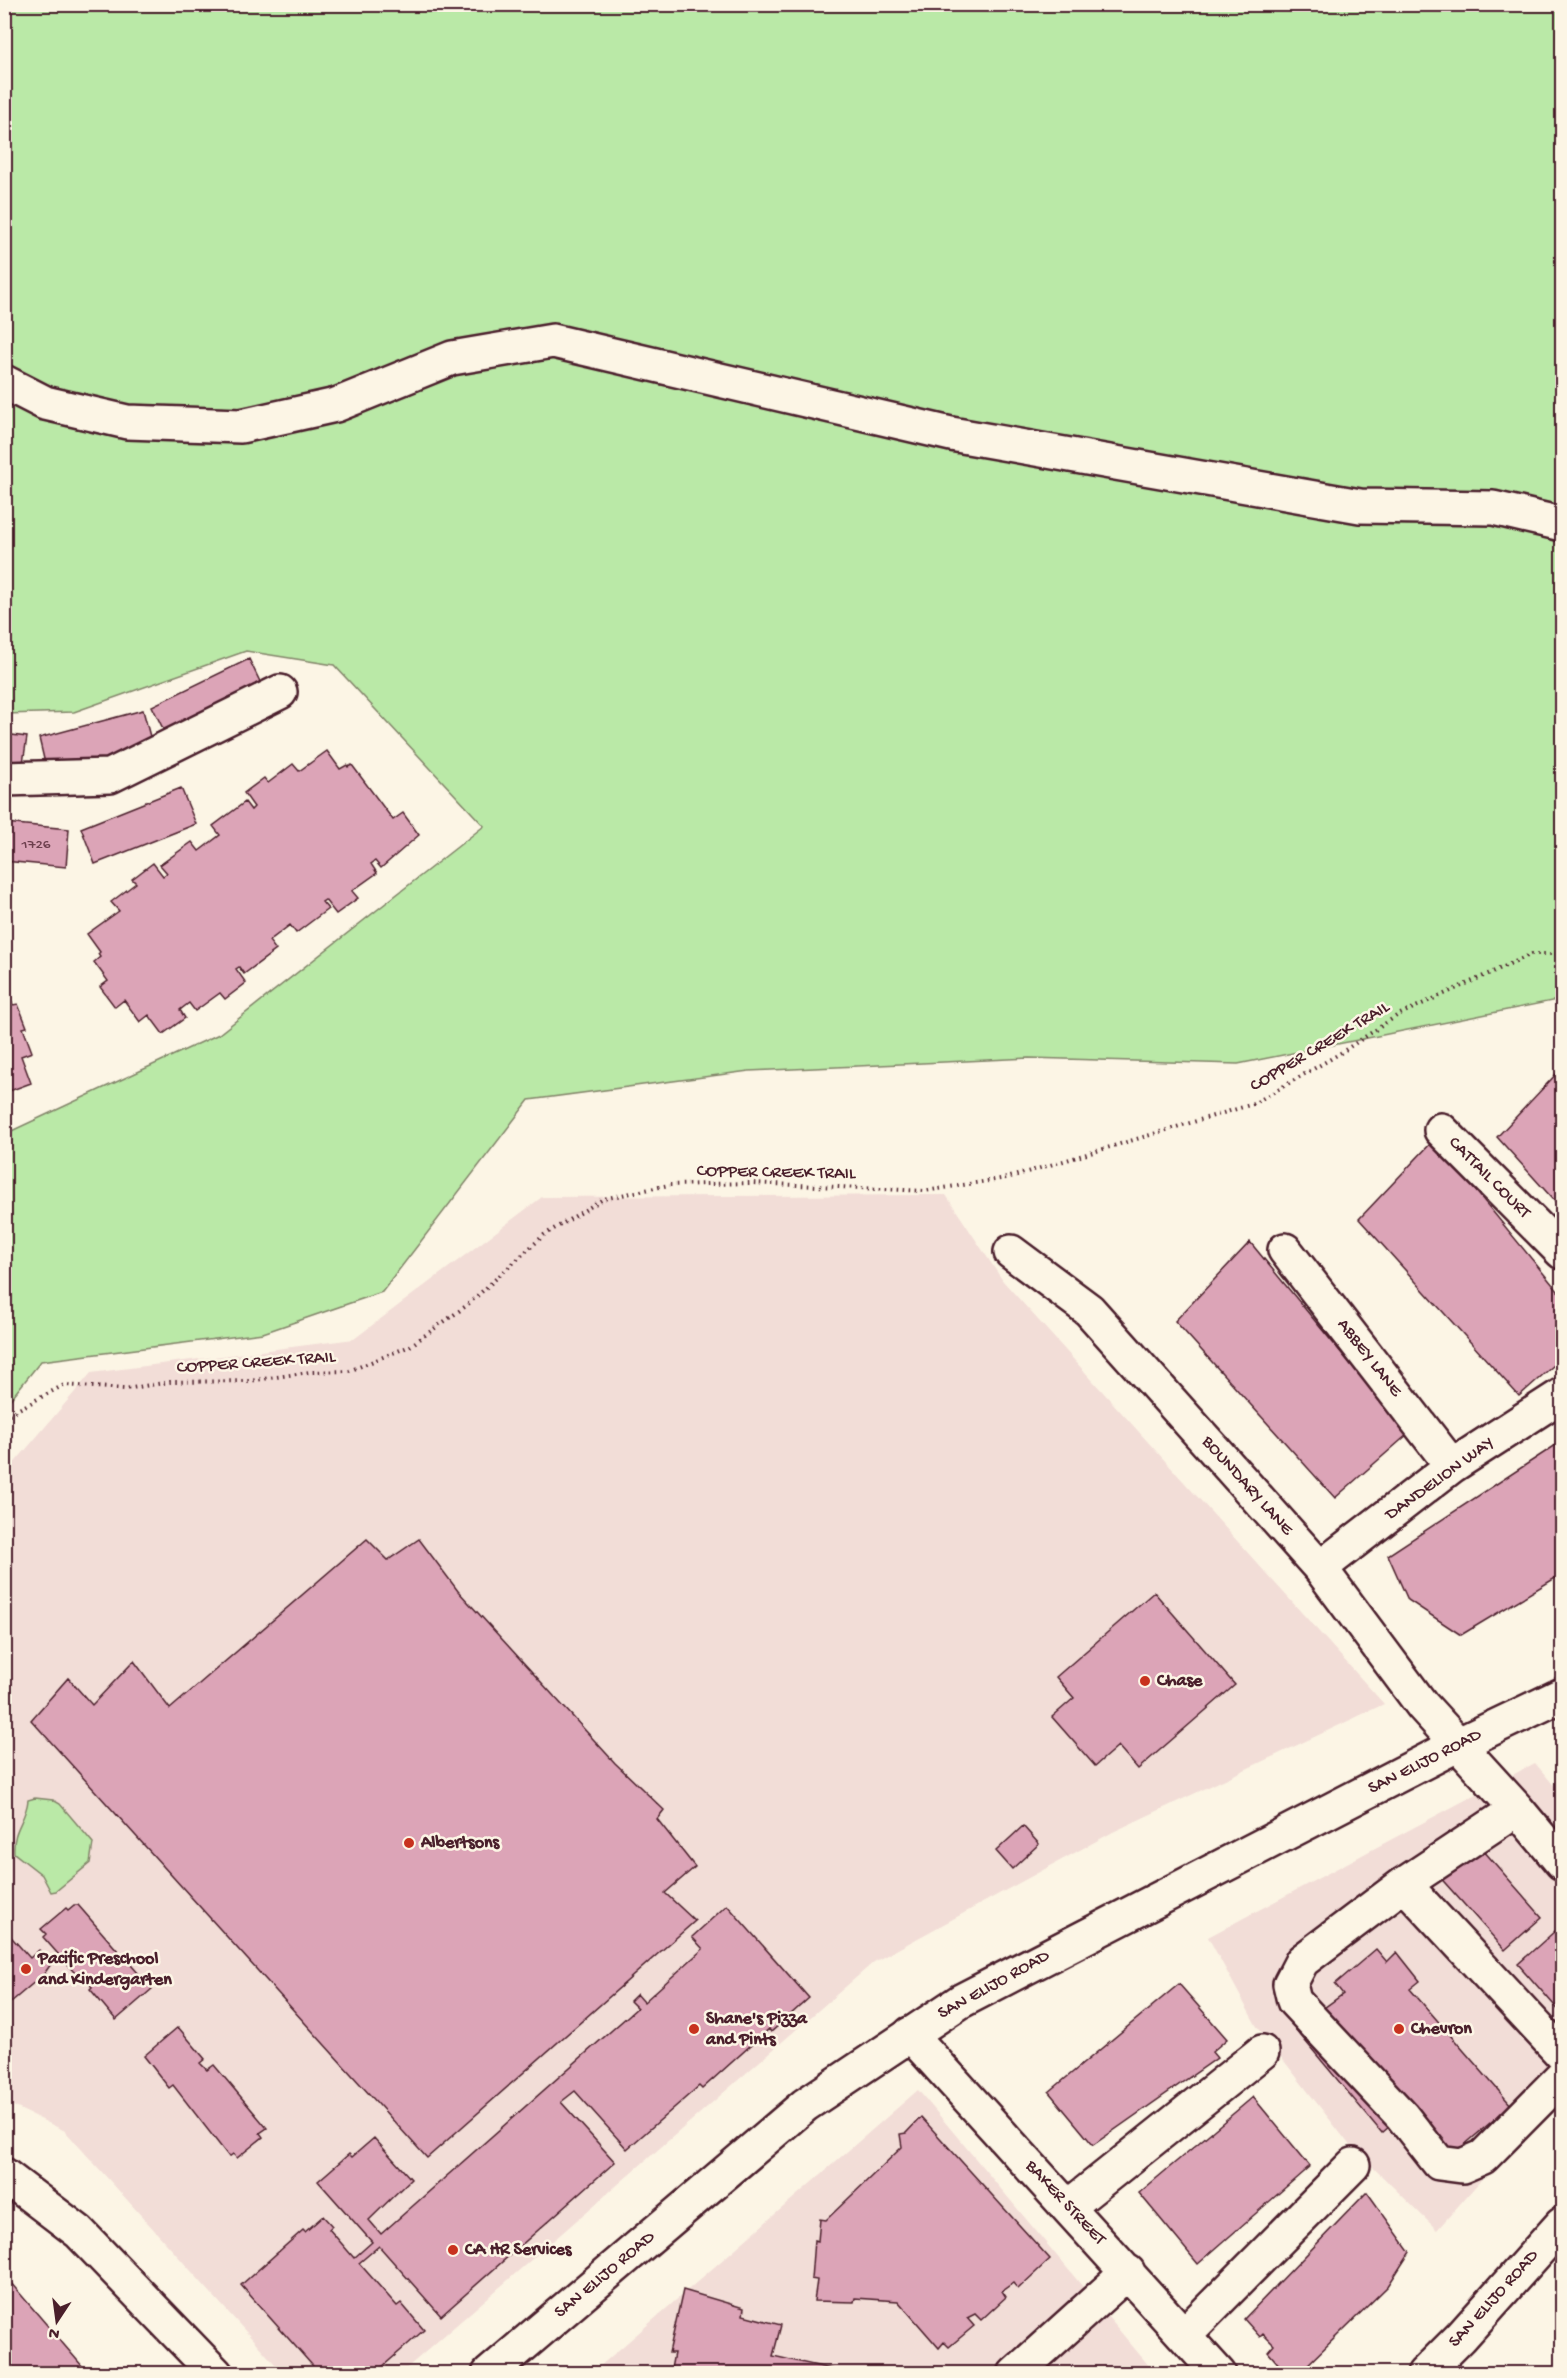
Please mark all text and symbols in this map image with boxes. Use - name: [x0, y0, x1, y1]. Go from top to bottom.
- house number: 1726: [21, 836, 51, 854]
- street label: COPPER CREEK TRAIL: [1246, 996, 1395, 1097]
- street label: CATTAIL COURT: [1444, 1133, 1535, 1224]
- street label: COPPER CREEK TRAIL: [696, 1161, 857, 1185]
- street label: ABBEY LANE: [1332, 1315, 1406, 1402]
- street label: COPPER CREEK TRAIL: [176, 1347, 337, 1379]
- street label: BOUNDARY LANE: [1196, 1431, 1298, 1541]
- street label: DANDELION WAY: [1381, 1433, 1498, 1526]
- place label: Chase: [1156, 1671, 1203, 1692]
- marker: Chase: [1138, 1674, 1152, 1688]
- street label: SAN ELIJO ROAD: [1365, 1724, 1485, 1800]
- place label: Albertsons: [420, 1833, 501, 1854]
- marker: Albertsons: [402, 1836, 416, 1850]
- street label: SAN ELIJO ROAD: [935, 1946, 1054, 2024]
- place label: Pacific Preschool and Kindergarten: [37, 1949, 172, 1991]
- marker: Pacific Preschool and Kindergarten: [19, 1962, 33, 1976]
- place label: Shane's Pizza and Pints: [705, 2009, 808, 2051]
- place label: Chevron: [1410, 2019, 1472, 2040]
- marker: Shane's Pizza and Pints: [687, 2022, 701, 2036]
- marker: Chevron: [1392, 2022, 1406, 2036]
- street label: BAKER STREET: [1020, 2155, 1110, 2251]
- street label: SAN ELIJO ROAD: [551, 2227, 660, 2323]
- place label: CA HR Services: [464, 2240, 573, 2261]
- marker: CA HR Services: [446, 2243, 460, 2257]
- street label: SAN ELIJO ROAD: [1445, 2246, 1544, 2352]
- north arrow: [27, 2291, 87, 2351]
- text: N: [47, 2322, 62, 2343]

